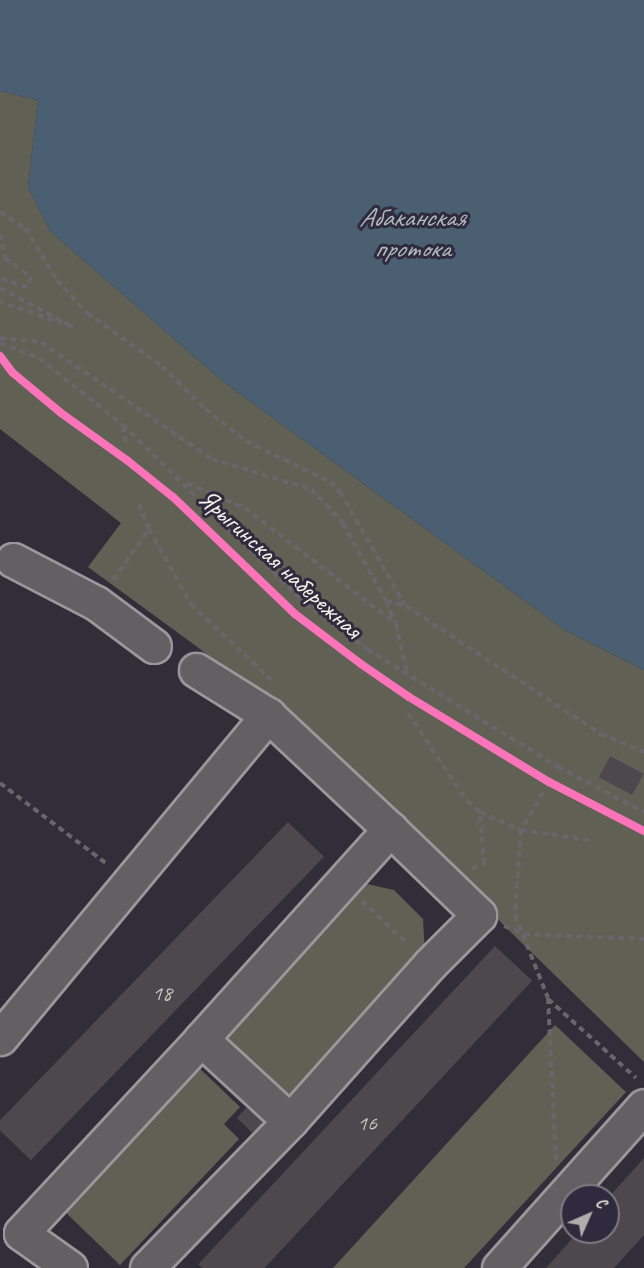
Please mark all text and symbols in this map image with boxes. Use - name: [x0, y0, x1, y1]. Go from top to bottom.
- water label: Абаканская протока: [359, 201, 465, 264]
- street label: Ярыгинская набережная: [192, 483, 368, 645]
- house number: 18: [152, 981, 172, 1007]
- house number: 16: [357, 1111, 377, 1137]
- north arrow: [560, 1184, 620, 1244]
- text: С: [591, 1193, 611, 1213]

